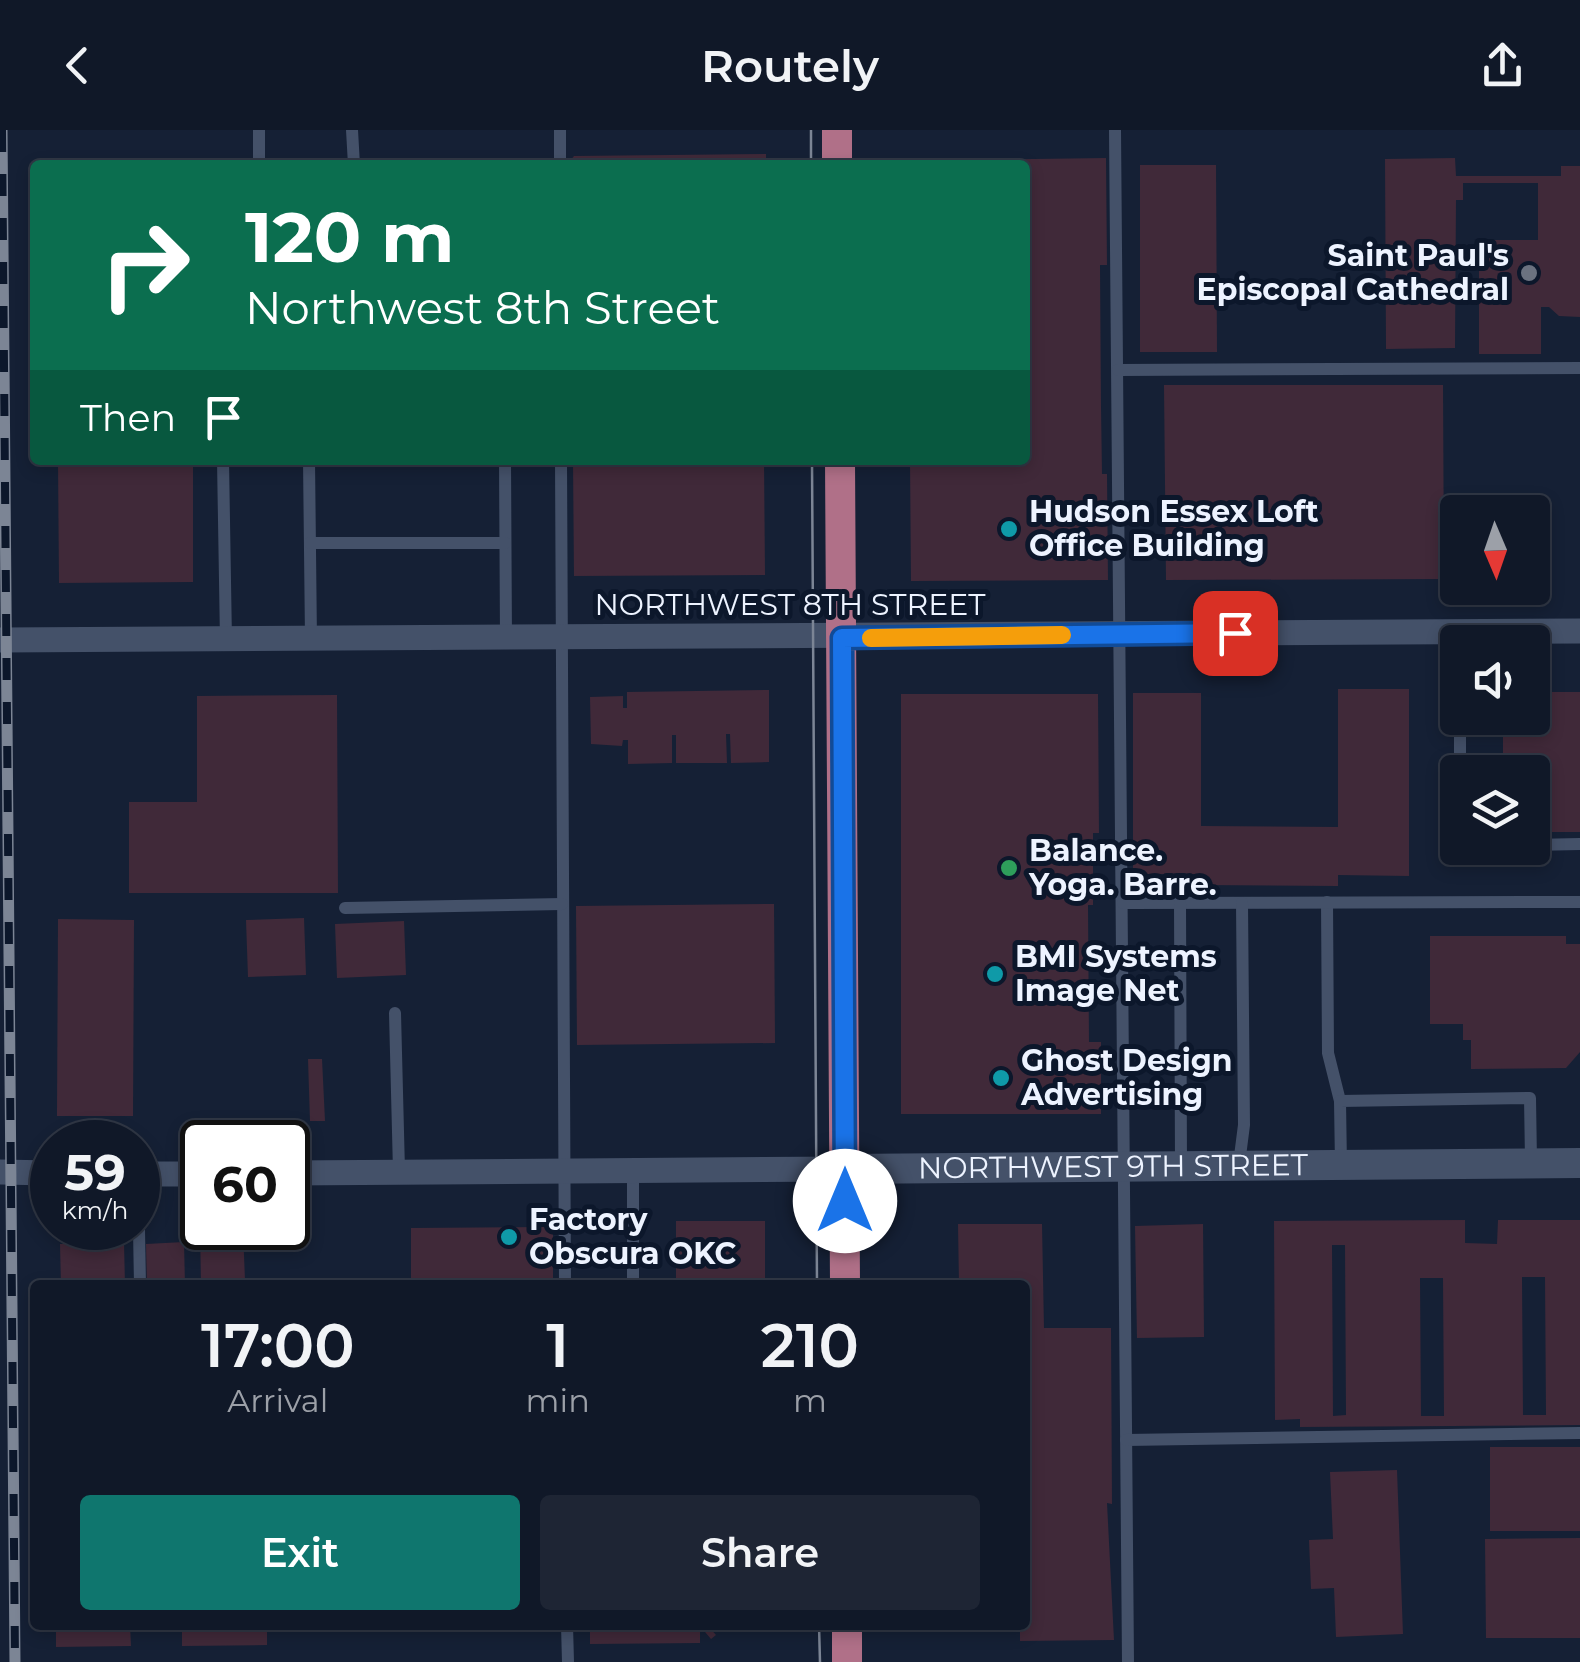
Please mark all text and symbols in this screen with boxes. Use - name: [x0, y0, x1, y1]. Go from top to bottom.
- icon: back: [50, 38, 105, 93]
- text: Routely: [701, 38, 879, 93]
- icon: share: [1475, 38, 1530, 93]
- text: 120 m: [245, 194, 455, 280]
- icon: right: [80, 200, 210, 330]
- place label: Saint Paul's Episcopal Cathedral: [1197, 237, 1509, 308]
- marker: Saint Paul's Episcopal Cathedral: [1518, 262, 1540, 284]
- text: Northwest 8th Street: [245, 280, 720, 335]
- icon: arrive: [196, 390, 251, 445]
- text: Then: [80, 394, 176, 441]
- place label: Hudson Essex Loft Office Building: [1029, 493, 1318, 564]
- north arrow: [1440, 495, 1550, 605]
- map controls: [1440, 495, 1550, 865]
- marker: Hudson Essex Loft Office Building: [998, 518, 1020, 540]
- street label: NORTHWEST 8TH STREET: [594, 586, 986, 623]
- pin: [1193, 591, 1278, 676]
- icon: arrive: [1208, 606, 1263, 661]
- button: sound: [1440, 625, 1550, 735]
- button: layers: [1440, 755, 1550, 865]
- place label: Balance. Yoga. Barre.: [1028, 832, 1217, 903]
- marker: Balance. Yoga. Barre.: [998, 857, 1020, 879]
- place label: BMI Systems Image Net: [1015, 938, 1217, 1009]
- marker: BMI Systems Image Net: [984, 963, 1006, 985]
- place label: Ghost Design Advertising: [1020, 1042, 1233, 1113]
- marker: Ghost Design Advertising: [990, 1067, 1012, 1089]
- speed limit sign: 60: [180, 1120, 310, 1250]
- text: 59: [64, 1142, 126, 1203]
- street label: NORTHWEST 9TH STREET: [918, 1146, 1309, 1186]
- position arrow: [793, 1149, 897, 1253]
- text: km/h: [62, 1195, 128, 1225]
- place label: Factory Obscura OKC: [529, 1201, 736, 1272]
- marker: Factory Obscura OKC: [498, 1226, 520, 1248]
- text: 17:00: [201, 1309, 355, 1382]
- text: 1: [546, 1309, 569, 1382]
- text: 210: [761, 1309, 859, 1382]
- text: Arrival: [227, 1381, 328, 1420]
- text: min: [526, 1381, 590, 1420]
- text: m: [793, 1381, 827, 1420]
- button: Exit: [80, 1495, 520, 1610]
- button: Share: [540, 1495, 980, 1610]

